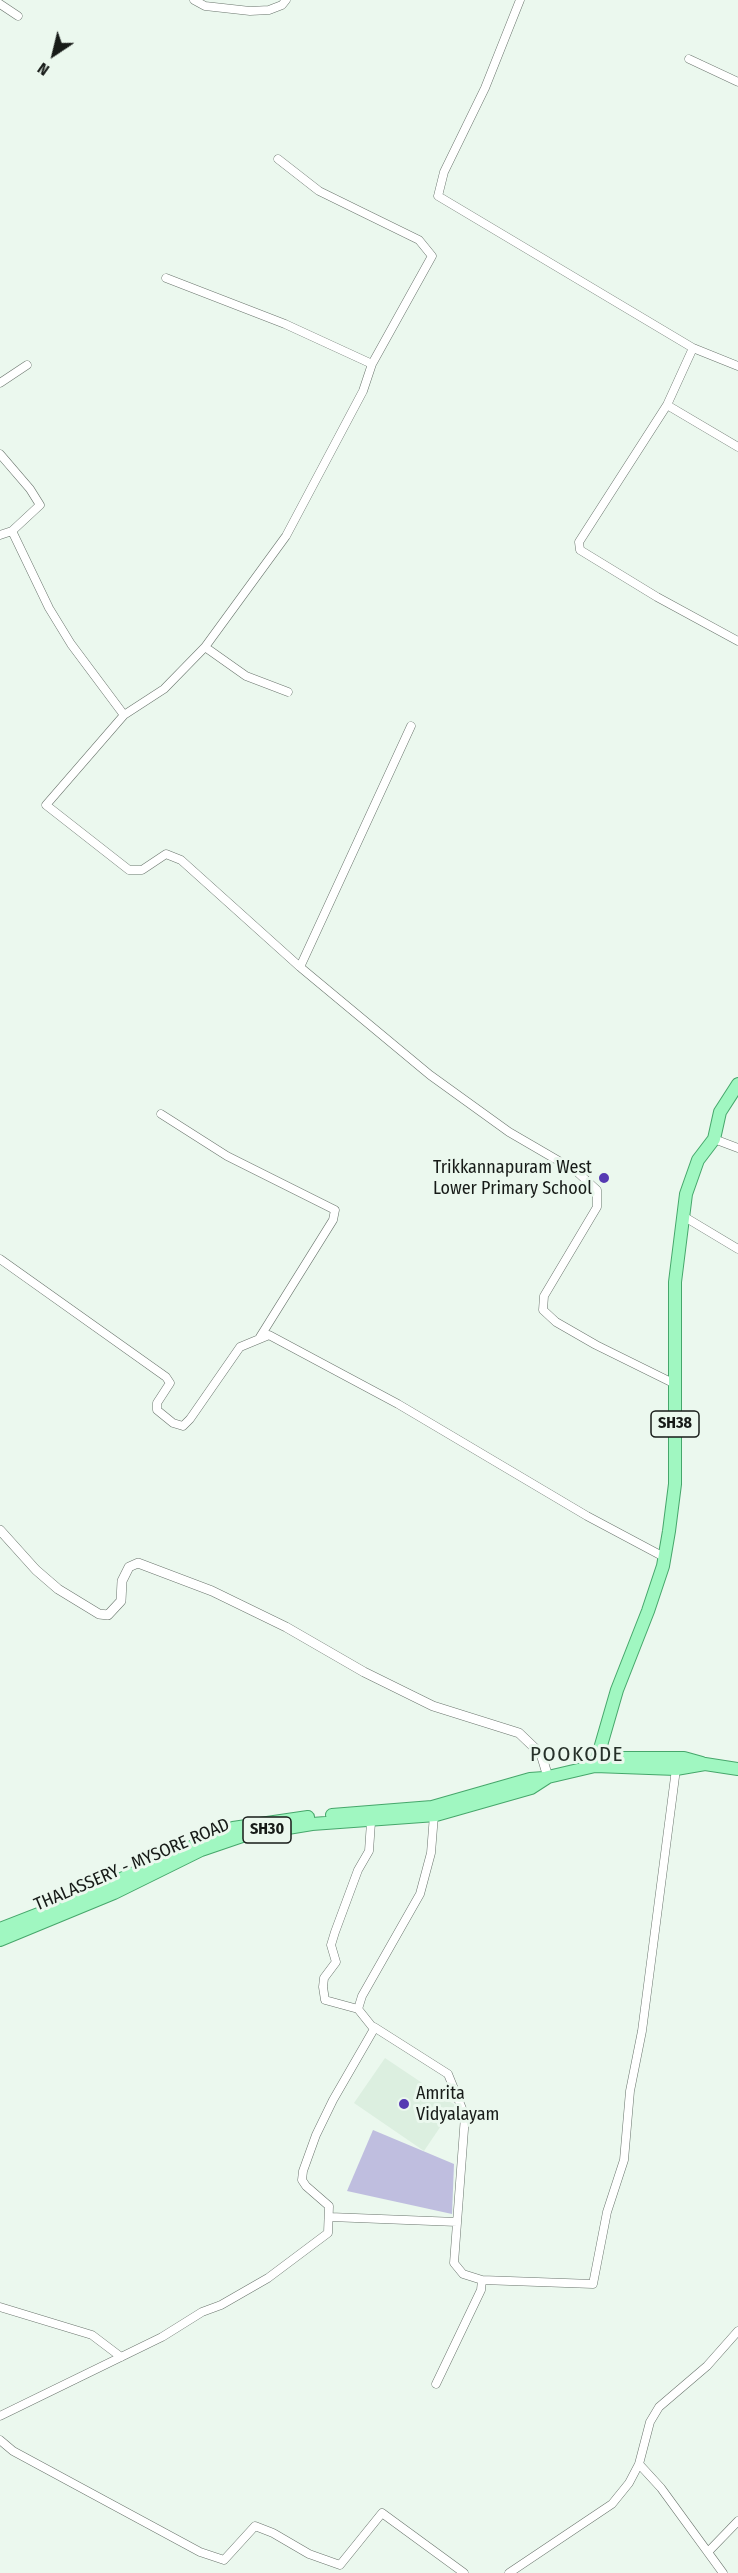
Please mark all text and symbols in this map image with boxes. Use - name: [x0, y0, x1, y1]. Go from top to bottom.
- north arrow: [24, 24, 84, 84]
- text: N: [34, 59, 53, 80]
- place label: Trikkannapuram West Lower Primary School: [433, 1157, 592, 1200]
- marker: Trikkannapuram West Lower Primary School: [597, 1171, 611, 1185]
- road number: SH38: [651, 1411, 699, 1437]
- district label: POOKODE: [530, 1742, 624, 1768]
- street label: THALASSERY - MYSORE ROAD: [31, 1814, 233, 1916]
- road number: SH30: [243, 1817, 291, 1843]
- place label: Amrita Vidyalayam: [416, 2083, 499, 2126]
- marker: Amrita Vidyalayam: [397, 2097, 411, 2111]

